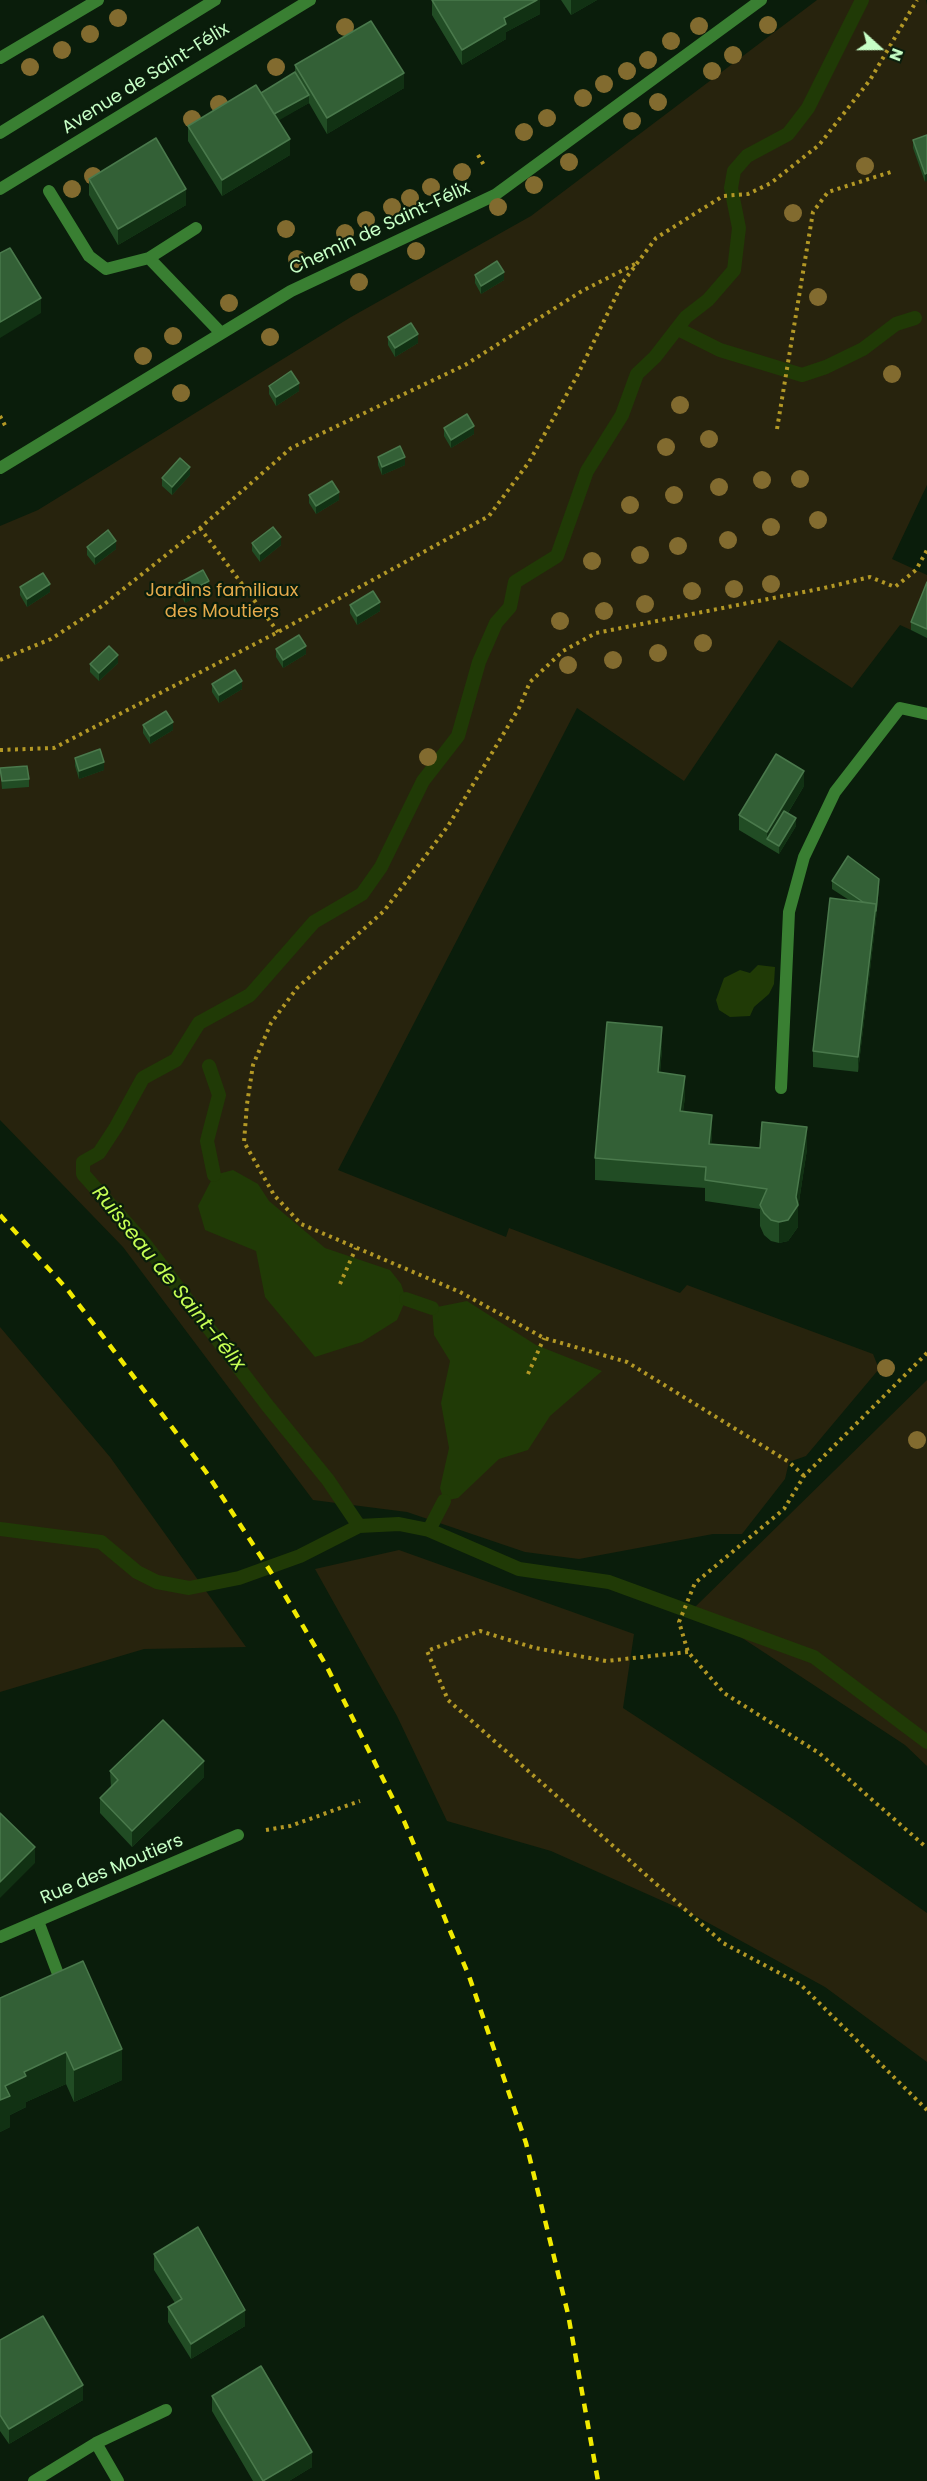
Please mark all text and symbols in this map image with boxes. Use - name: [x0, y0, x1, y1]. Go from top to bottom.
- north arrow: [849, 18, 909, 78]
- street label: Avenue de Saint-Félix: [58, 19, 234, 139]
- text: N: [883, 45, 909, 64]
- street label: Chemin de Saint-Félix: [286, 178, 474, 280]
- park label: Jardins familiaux des Moutiers: [146, 580, 298, 622]
- water label: Ruisseau de Saint-Félix: [86, 1182, 250, 1376]
- street label: Rue des Moutiers: [37, 1830, 187, 1910]

